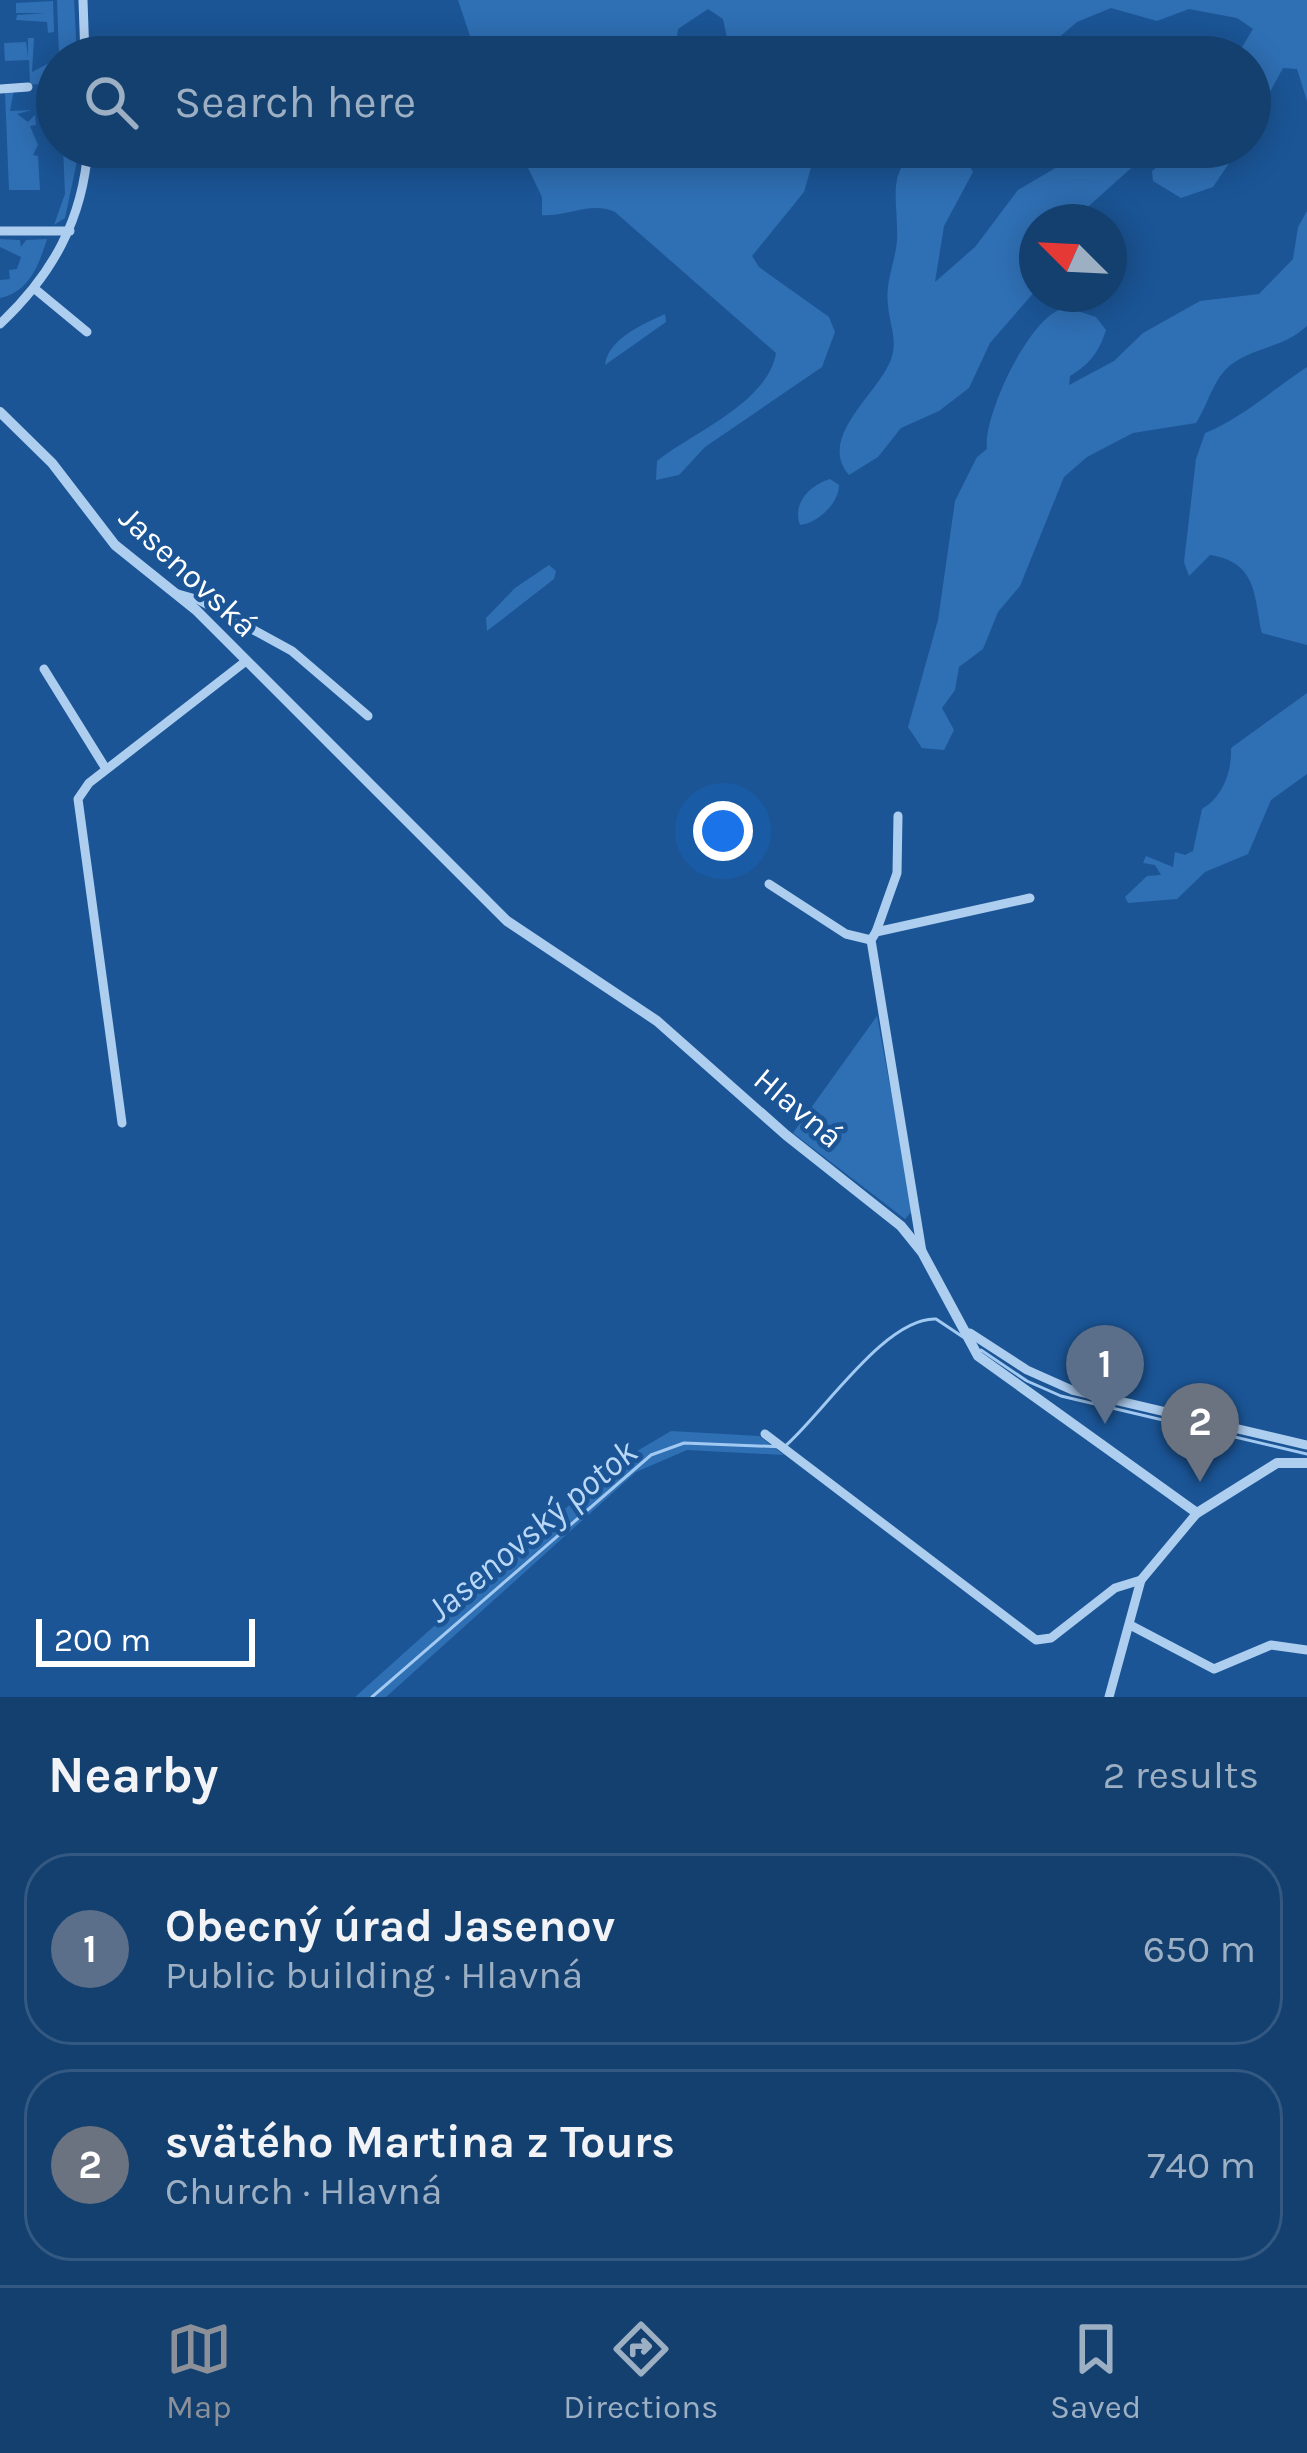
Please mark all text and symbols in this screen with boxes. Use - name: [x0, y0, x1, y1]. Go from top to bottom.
- search box: [36, 36, 1271, 168]
- icon: search: [78, 69, 144, 135]
- text: Search here: [174, 76, 416, 128]
- north arrow: [1019, 204, 1127, 312]
- street label: Jasenovská: [112, 498, 265, 645]
- your location: [693, 801, 753, 861]
- street label: Hlavná: [746, 1060, 850, 1156]
- pin: 1: [1066, 1325, 1144, 1424]
- pin: 2: [1161, 1383, 1239, 1482]
- water label: Jasenovský potok: [418, 1430, 646, 1631]
- scale bar: [36, 1613, 255, 1666]
- text: 200 m: [54, 1621, 151, 1659]
- text: Nearby: [48, 1745, 218, 1805]
- text: 2 results: [1103, 1752, 1259, 1798]
- text: Obecný úrad Jasenov: [165, 1900, 615, 1952]
- text: 1: [83, 1926, 97, 1972]
- text: 650 m: [1143, 1926, 1256, 1972]
- text: Public building · Hlavná: [165, 1952, 583, 1998]
- text: svätého Martina z Tours: [165, 2116, 675, 2168]
- text: 2: [78, 2142, 102, 2188]
- text: 740 m: [1147, 2142, 1256, 2188]
- text: Church · Hlavná: [165, 2168, 442, 2214]
- tab: Map: [166, 2316, 232, 2426]
- tab: Directions: [563, 2316, 718, 2426]
- tab: Saved: [1050, 2316, 1141, 2426]

